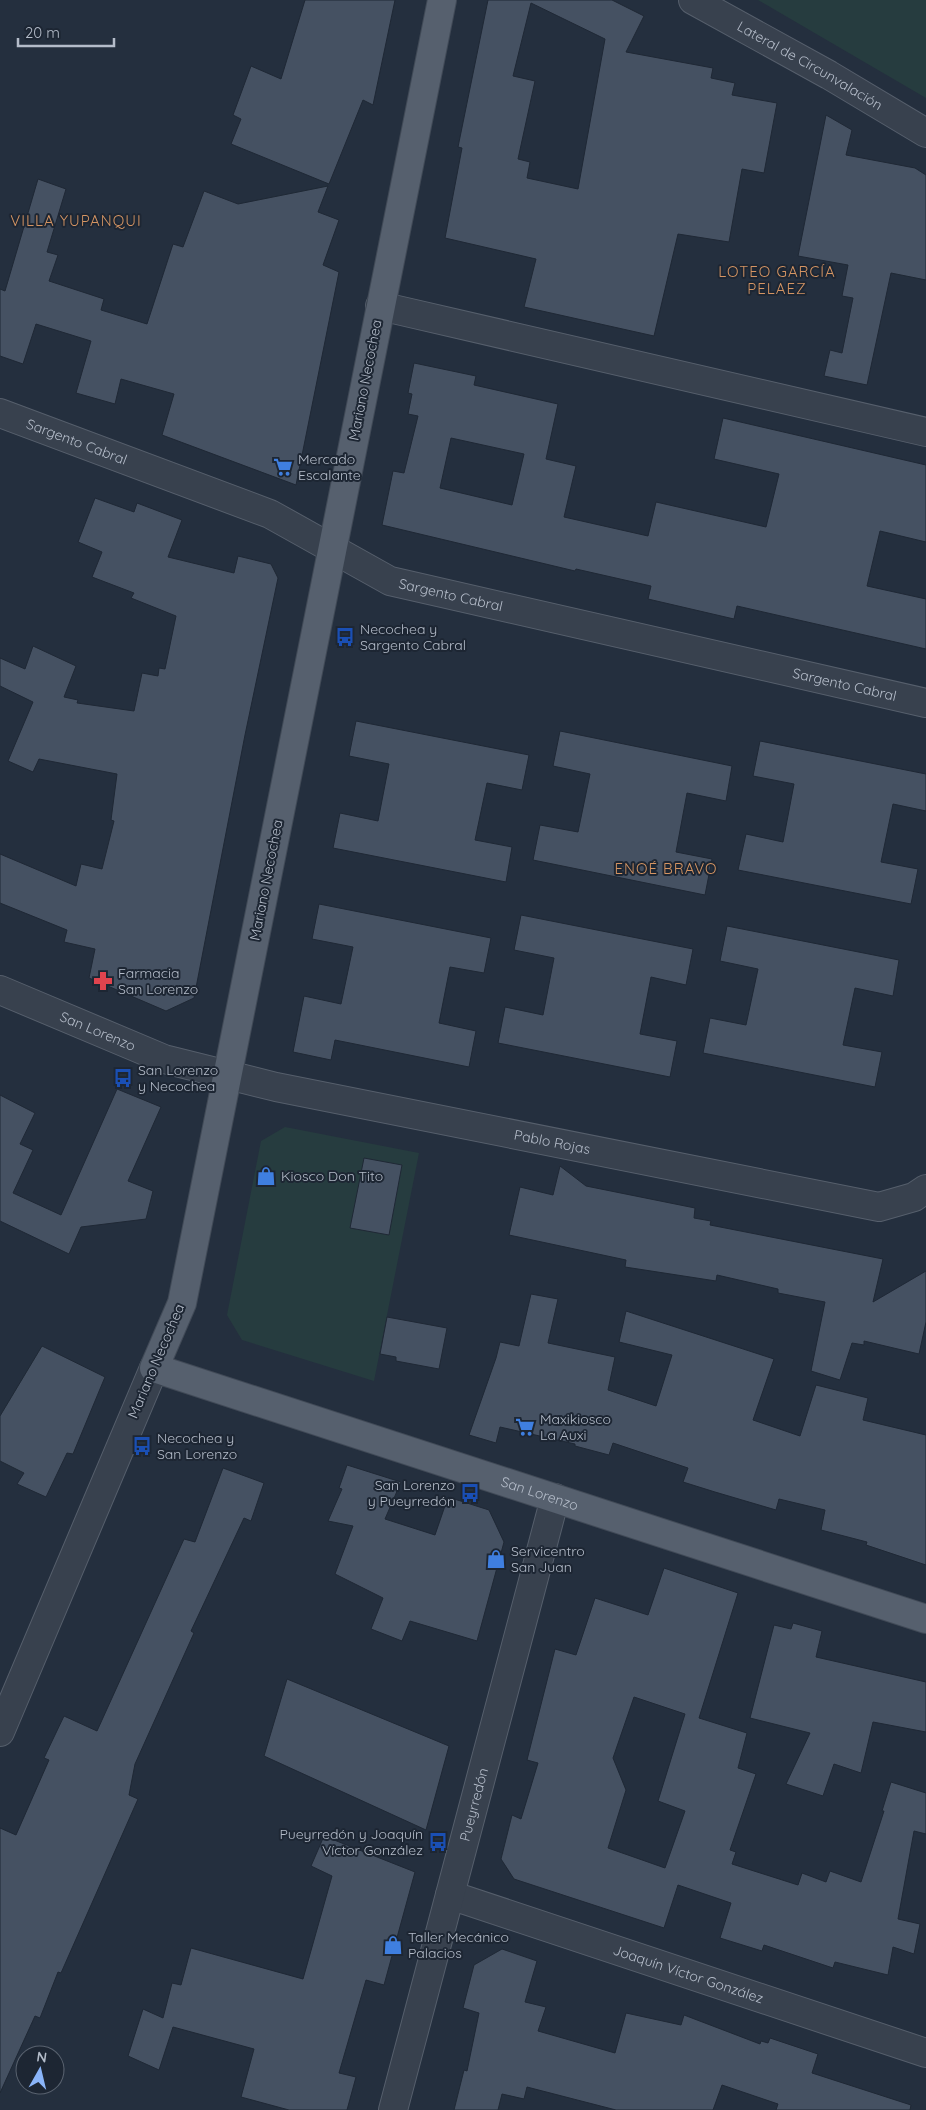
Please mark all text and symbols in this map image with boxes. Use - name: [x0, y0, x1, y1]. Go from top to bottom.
- scale bar: [18, 15, 114, 47]
- street label: Lateral de Circunvalación: [734, 17, 886, 114]
- text: 20 m: [25, 23, 60, 42]
- district label: VILLA YUPANQUI: [10, 211, 142, 230]
- district label: LOTEO GARCÍA PELAEZ: [718, 262, 836, 298]
- street label: Mariano Necochea: [344, 318, 386, 442]
- street label: Sargento Cabral: [24, 415, 130, 469]
- place label: Mercado Escalante: [298, 450, 361, 484]
- supermarket icon: Mercado Escalante: [272, 456, 294, 478]
- street label: Sargento Cabral: [397, 574, 504, 615]
- place label: Necochea y Sargento Cabral: [360, 620, 466, 654]
- bus stop icon: Necochea y Sargento Cabral: [334, 626, 356, 648]
- street label: Sargento Cabral: [791, 664, 898, 705]
- street label: Mariano Necochea: [245, 818, 287, 942]
- district label: ENOÉ BRAVO: [615, 859, 718, 878]
- place label: Farmacia San Lorenzo: [118, 964, 198, 998]
- pharmacy icon: Farmacia San Lorenzo: [92, 970, 114, 992]
- street label: San Lorenzo: [57, 1007, 138, 1055]
- place label: San Lorenzo y Necochea: [138, 1061, 218, 1095]
- bus stop icon: San Lorenzo y Necochea: [112, 1067, 134, 1089]
- street label: Pablo Rojas: [513, 1126, 592, 1158]
- shop icon: Kiosco Don Tito: [255, 1165, 277, 1187]
- place label: Kiosco Don Tito: [281, 1167, 383, 1185]
- street label: Mariano Necochea: [124, 1301, 188, 1421]
- place label: Maxikiosco La Auxi: [540, 1410, 611, 1444]
- supermarket icon: Maxikiosco La Auxi: [514, 1416, 536, 1438]
- place label: Necochea y San Lorenzo: [157, 1429, 237, 1463]
- bus stop icon: Necochea y San Lorenzo: [131, 1435, 153, 1457]
- street label: San Lorenzo: [499, 1472, 581, 1514]
- place label: San Lorenzo y Pueyrredón: [368, 1476, 455, 1510]
- bus stop icon: San Lorenzo y Pueyrredón: [459, 1482, 481, 1504]
- place label: Servicentro San Juan: [511, 1542, 585, 1576]
- shop icon: Servicentro San Juan: [485, 1548, 507, 1570]
- street label: Pueyrredón: [456, 1766, 492, 1843]
- place label: Pueyrredón y Joaquín Víctor González: [279, 1825, 423, 1859]
- bus stop icon: Pueyrredón y Joaquín Víctor González: [427, 1831, 449, 1853]
- place label: Taller Mecánico Palacios: [408, 1928, 509, 1962]
- shop icon: Taller Mecánico Palacios: [382, 1934, 404, 1956]
- street label: Joaquín Víctor González: [611, 1941, 766, 2008]
- north arrow: [15, 2045, 65, 2095]
- text: N: [35, 2047, 48, 2067]

